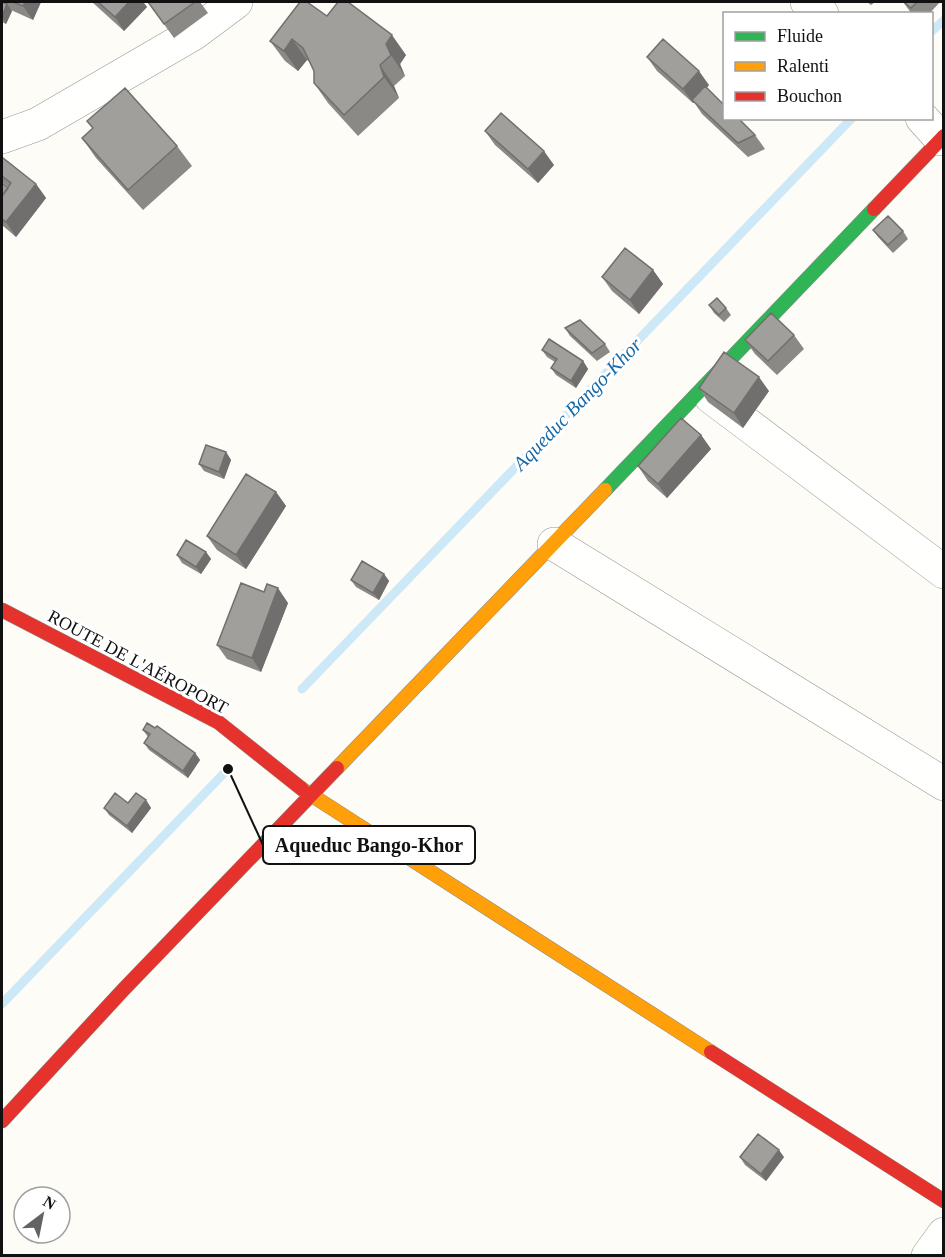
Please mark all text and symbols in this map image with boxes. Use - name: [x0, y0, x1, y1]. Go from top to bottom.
- legend: [723, 12, 933, 120]
- text: Fluide: [777, 26, 823, 46]
- text: Ralenti: [777, 56, 829, 76]
- text: Bouchon: [777, 86, 842, 106]
- water label: Aqueduc Bango-Khor: [507, 333, 647, 477]
- street label: ROUTE DE L'AÉROPORT: [45, 605, 232, 718]
- callout: Aqueduc Bango-Khor: [263, 826, 475, 864]
- text: Aqueduc Bango-Khor: [275, 834, 463, 857]
- north arrow: [12, 1185, 72, 1245]
- text: N: [40, 1192, 59, 1213]

